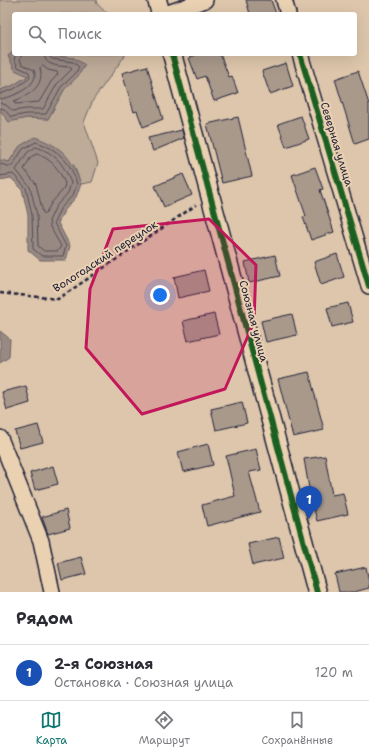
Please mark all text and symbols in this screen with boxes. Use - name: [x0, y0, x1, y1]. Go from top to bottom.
- search box: [12, 12, 357, 56]
- icon: search: [26, 23, 48, 45]
- text: Поиск: [58, 24, 102, 44]
- street label: Северная улица: [317, 100, 356, 188]
- street label: Вологодский переулок: [50, 217, 161, 296]
- street label: Союзная улица: [235, 279, 272, 364]
- your location: [150, 285, 170, 305]
- pin: 1: [296, 486, 322, 519]
- text: Рядом: [16, 607, 73, 629]
- text: 2-я Союзная: [54, 654, 153, 674]
- text: 1: [26, 664, 32, 681]
- text: 120 m: [315, 664, 353, 681]
- text: Остановка · Союзная улица: [54, 674, 233, 691]
- tab: Карта: [36, 709, 67, 748]
- tab: Маршрут: [139, 709, 190, 748]
- tab: Сохранённые: [261, 709, 333, 748]

